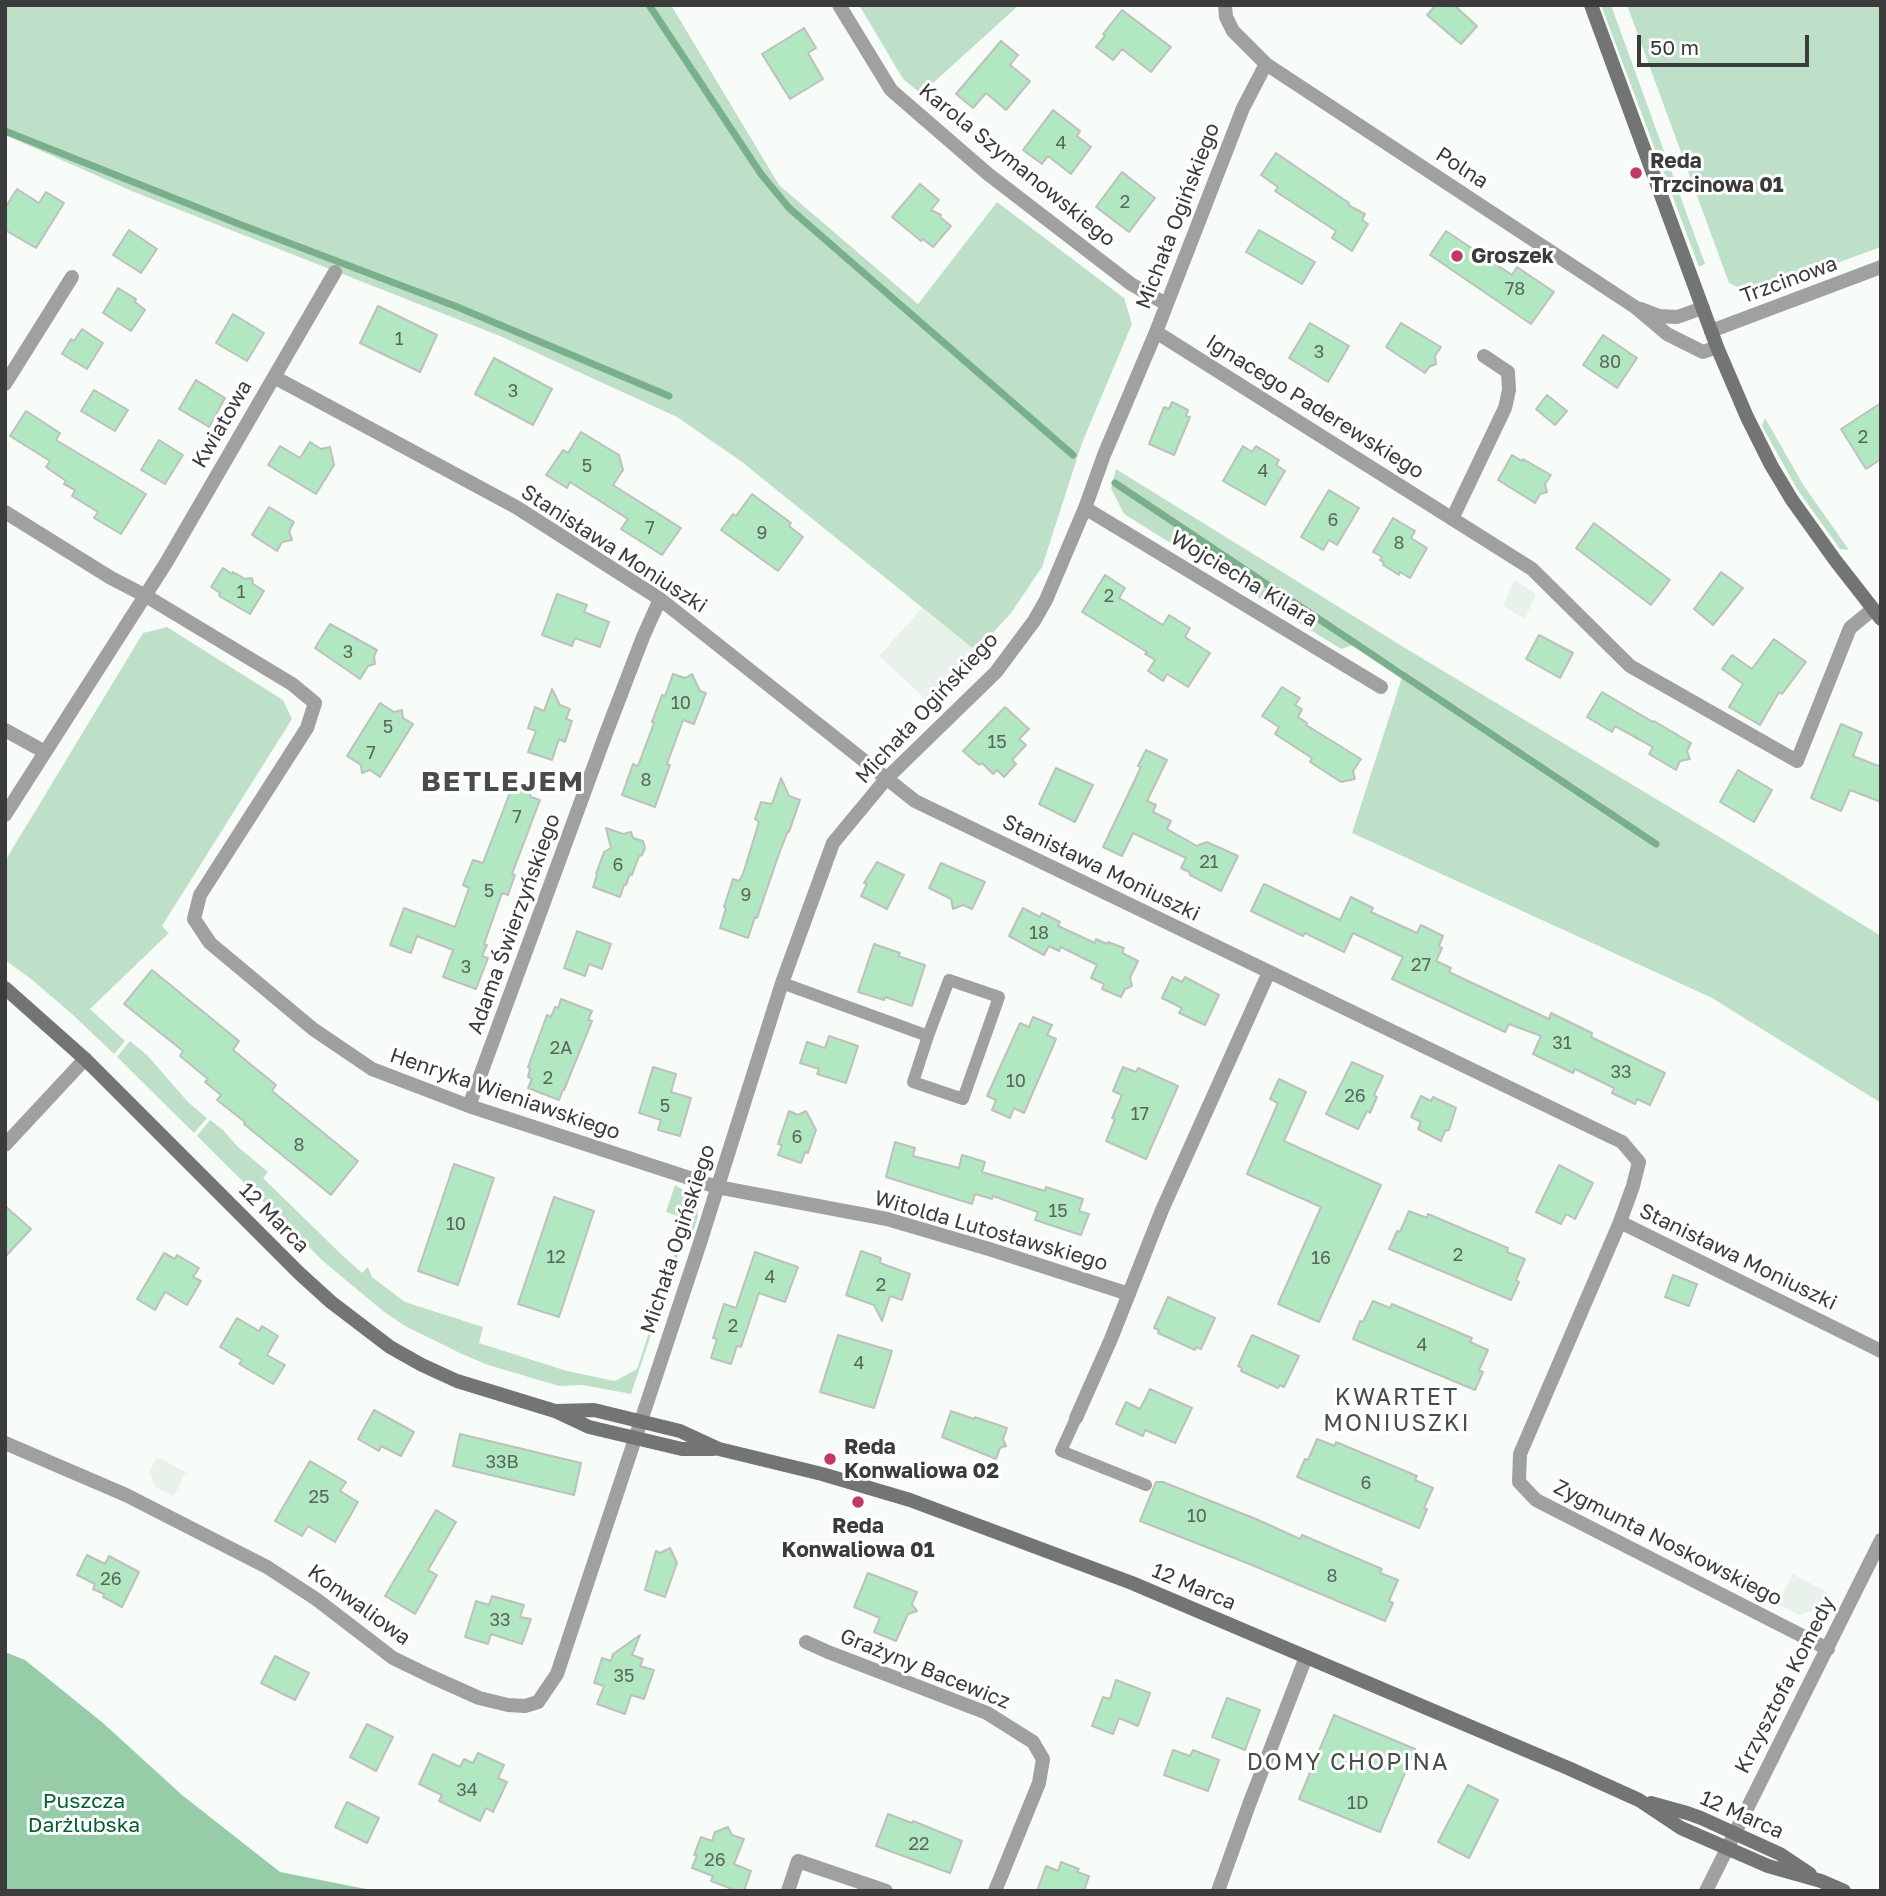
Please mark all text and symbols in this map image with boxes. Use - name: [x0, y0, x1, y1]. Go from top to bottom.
- scale bar: [1641, 21, 1812, 65]
- text: 50 m: [1650, 34, 1699, 60]
- street label: Karola Szymanowskiego: [914, 78, 1120, 252]
- street label: Michała Ogińskiego: [1131, 119, 1225, 313]
- house number: 4: [1056, 132, 1066, 154]
- street label: Polna: [1431, 142, 1493, 194]
- place label: Reda Trzcinowa 01: [1650, 148, 1784, 198]
- marker: Reda Trzcinowa 01: [1628, 165, 1644, 181]
- house number: 2: [1120, 191, 1130, 213]
- place label: Groszek: [1471, 243, 1554, 269]
- marker: Groszek: [1449, 248, 1465, 264]
- street label: Trzcinowa: [1737, 251, 1841, 309]
- house number: 78: [1505, 278, 1525, 300]
- house number: 1: [395, 328, 403, 350]
- street label: Ignacego Paderewskiego: [1201, 329, 1429, 485]
- house number: 3: [1314, 341, 1324, 363]
- house number: 80: [1599, 351, 1621, 373]
- street label: Kwiatowa: [187, 376, 257, 472]
- house number: 3: [508, 380, 518, 402]
- house number: 2: [1858, 426, 1868, 448]
- house number: 5: [582, 455, 592, 477]
- house number: 4: [1258, 460, 1268, 482]
- street label: Stanisława Moniuszki: [516, 479, 712, 619]
- house number: 6: [1328, 509, 1338, 531]
- house number: 7: [645, 517, 655, 539]
- house number: 9: [757, 522, 767, 544]
- street label: Wojciecha Kilara: [1166, 525, 1322, 633]
- house number: 8: [1394, 532, 1404, 554]
- house number: 1: [237, 581, 245, 603]
- house number: 2: [1104, 585, 1114, 607]
- street label: Michała Ogińskiego: [850, 627, 1004, 789]
- house number: 3: [343, 641, 353, 663]
- house number: 10: [671, 692, 691, 714]
- house number: 5: [383, 716, 393, 738]
- house number: 15: [987, 731, 1007, 753]
- house number: 7: [366, 742, 376, 764]
- district label: BETLEJEM: [422, 765, 584, 799]
- house number: 8: [641, 769, 651, 791]
- house number: 7: [512, 806, 522, 828]
- street label: Stanisława Moniuszki: [998, 809, 1204, 927]
- street label: Adama Świerzyńskiego: [462, 810, 566, 1038]
- house number: 21: [1199, 851, 1219, 873]
- house number: 6: [613, 854, 623, 876]
- house number: 5: [484, 880, 494, 902]
- house number: 9: [741, 884, 751, 906]
- house number: 18: [1029, 922, 1049, 944]
- house number: 27: [1411, 954, 1431, 976]
- house number: 3: [461, 956, 471, 978]
- house number: 31: [1552, 1032, 1572, 1054]
- house number: 2A: [550, 1037, 572, 1059]
- street label: Henryka Wieniawskiego: [387, 1043, 623, 1145]
- house number: 33: [1610, 1061, 1632, 1083]
- house number: 2: [543, 1067, 553, 1089]
- house number: 10: [1006, 1070, 1026, 1092]
- house number: 26: [1344, 1085, 1366, 1107]
- house number: 5: [660, 1095, 670, 1117]
- house number: 17: [1131, 1103, 1149, 1125]
- house number: 6: [792, 1126, 802, 1148]
- house number: 8: [294, 1134, 304, 1156]
- street label: Michała Ogińskiego: [636, 1141, 720, 1337]
- street label: 12 Marca: [234, 1178, 314, 1258]
- street label: Witolda Lutosławskiego: [871, 1186, 1111, 1276]
- street label: Stanisława Moniuszki: [1635, 1198, 1841, 1316]
- house number: 15: [1048, 1200, 1068, 1222]
- house number: 10: [446, 1213, 466, 1235]
- house number: 2: [1453, 1244, 1463, 1266]
- house number: 12: [546, 1246, 566, 1268]
- house number: 16: [1311, 1247, 1331, 1269]
- house number: 4: [765, 1266, 775, 1288]
- house number: 2: [876, 1274, 886, 1296]
- house number: 2: [728, 1315, 738, 1337]
- house number: 4: [1417, 1334, 1427, 1356]
- house number: 4: [854, 1352, 864, 1374]
- district label: KWARTET MONIUSZKI: [1324, 1384, 1470, 1438]
- place label: Reda Konwaliowa 02: [844, 1434, 999, 1484]
- house number: 33B: [485, 1451, 519, 1473]
- marker: Reda Konwaliowa 02: [822, 1451, 838, 1467]
- house number: 6: [1361, 1472, 1371, 1494]
- street label: Zygmunta Noskowskiego: [1550, 1474, 1786, 1612]
- house number: 25: [309, 1486, 329, 1508]
- marker: Reda Konwaliowa 01: [850, 1494, 866, 1510]
- house number: 10: [1187, 1505, 1207, 1527]
- place label: Reda Konwaliowa 01: [781, 1513, 935, 1563]
- street label: 12 Marca: [1148, 1558, 1240, 1616]
- street label: Konwaliowa: [303, 1559, 415, 1651]
- house number: 8: [1327, 1565, 1337, 1587]
- house number: 26: [100, 1568, 122, 1590]
- street label: Krzysztofa Komedy: [1729, 1592, 1841, 1778]
- house number: 33: [489, 1609, 511, 1631]
- street label: Grażyny Bacewicz: [836, 1623, 1014, 1715]
- house number: 35: [614, 1665, 634, 1687]
- district label: DOMY CHOPINA: [1248, 1749, 1448, 1777]
- house number: 34: [456, 1779, 478, 1801]
- street label: 12 Marca: [1696, 1785, 1788, 1845]
- park label: Puszcza Darżlubska: [28, 1788, 140, 1838]
- house number: 1D: [1347, 1792, 1369, 1814]
- house number: 22: [909, 1833, 929, 1855]
- house number: 26: [704, 1849, 726, 1871]

